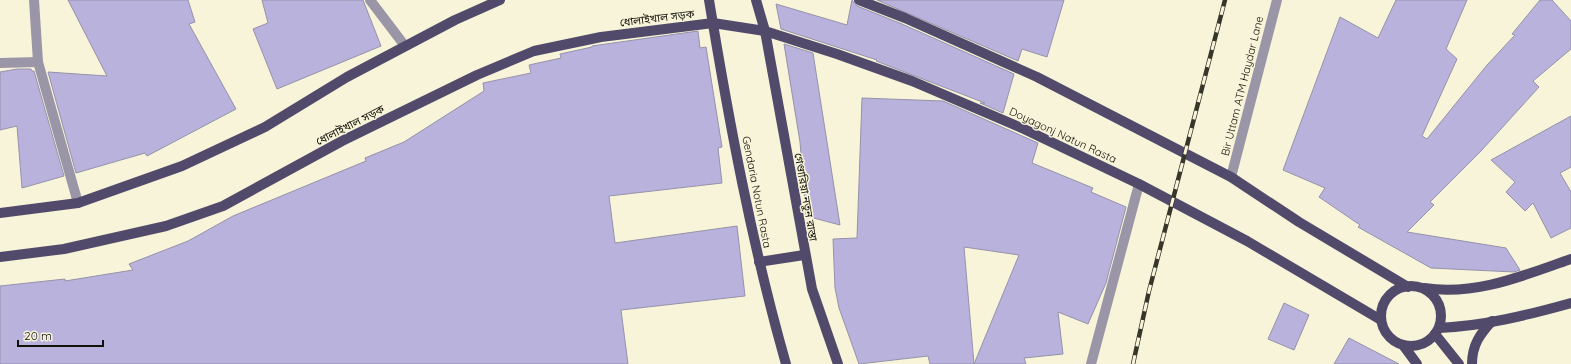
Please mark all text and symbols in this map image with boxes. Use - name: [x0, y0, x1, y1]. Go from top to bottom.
- street label: ধোলাইখাল সড়ক: [619, 6, 695, 30]
- street label: Bir Uttam ATM Haydar Lane: [1218, 15, 1266, 157]
- street label: ধোলাইখাল সড়ক: [313, 102, 387, 148]
- street label: Doyagonj Natun Rasta: [1007, 104, 1119, 166]
- street label: Gendaria Notun Rasta: [739, 135, 775, 249]
- street label: গেণ্ডারিয়া নতুন রাস্তা: [791, 152, 821, 243]
- scale bar: [18, 322, 103, 348]
- text: 20 m: [24, 328, 52, 343]

